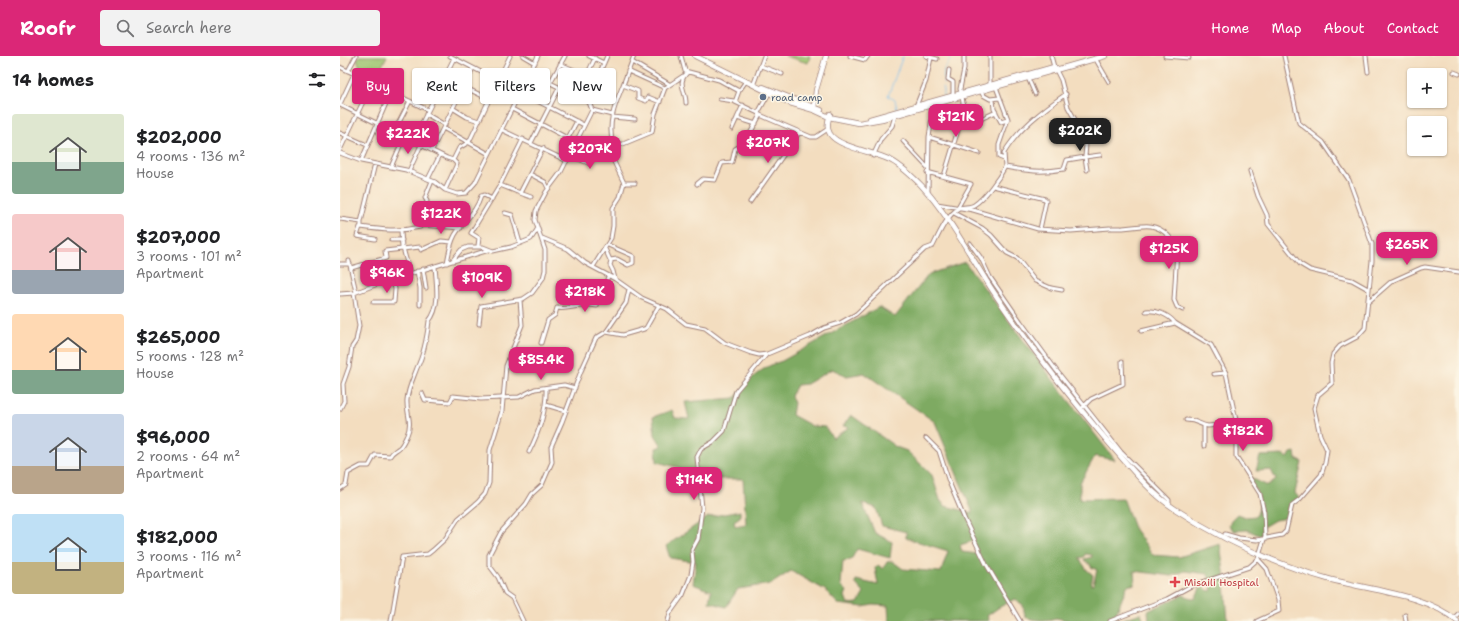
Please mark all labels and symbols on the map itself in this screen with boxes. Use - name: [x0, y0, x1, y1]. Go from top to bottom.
- place label: road camp: [771, 91, 823, 104]
- marker: road camp: [758, 92, 768, 102]
- pin: $121K: [928, 104, 984, 138]
- pin: $202K: [1052, 118, 1108, 152]
- pin: $222K: [380, 121, 436, 155]
- pin: $207K: [740, 130, 796, 164]
- pin: $207K: [562, 136, 618, 170]
- pin: $122K: [413, 201, 469, 235]
- pin: $265K: [1379, 232, 1435, 266]
- pin: $125K: [1141, 236, 1197, 270]
- pin: $96K: [363, 260, 411, 294]
- pin: $109K: [454, 265, 510, 299]
- pin: $218K: [557, 279, 613, 313]
- pin: $85.4K: [508, 347, 574, 381]
- pin: $182K: [1215, 418, 1271, 452]
- pin: $114K: [666, 467, 722, 501]
- marker: Misaili Hospital: [1169, 576, 1181, 588]
- place label: Misaili Hospital: [1184, 576, 1259, 589]

